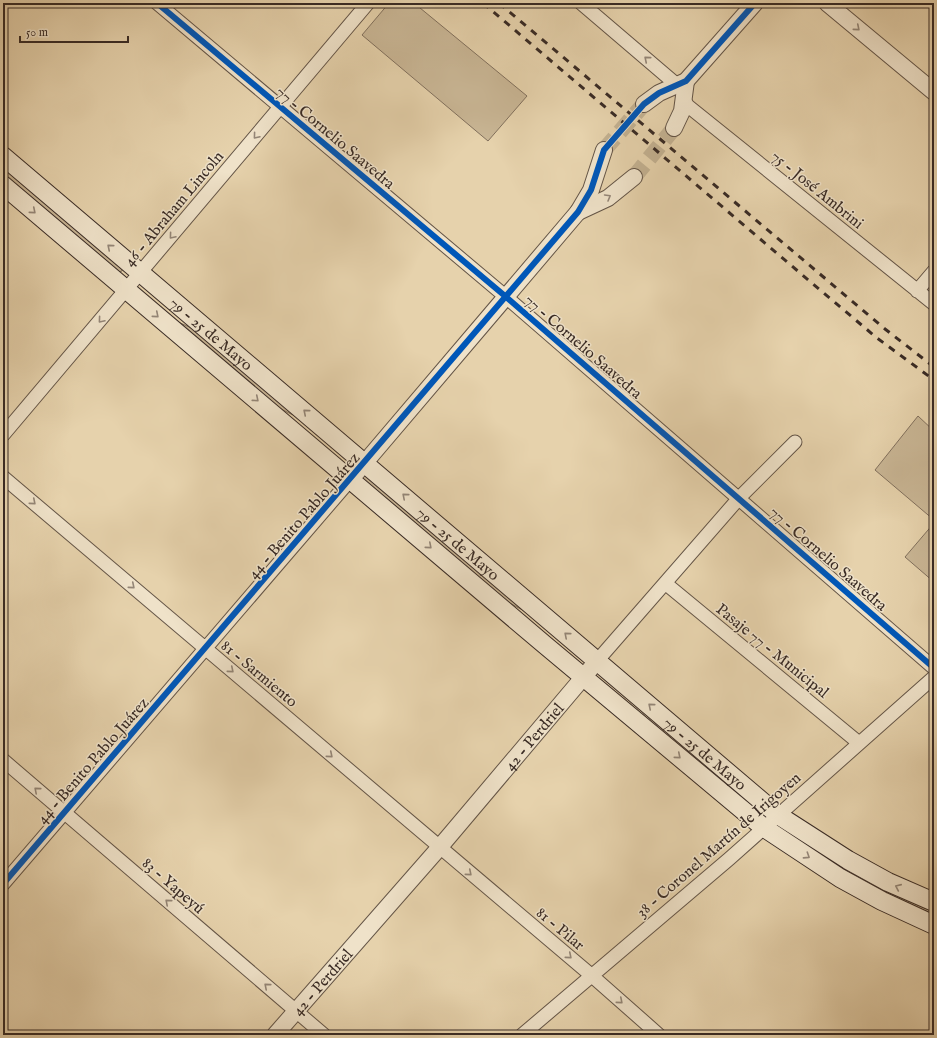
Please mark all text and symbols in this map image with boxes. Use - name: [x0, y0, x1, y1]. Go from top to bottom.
- scale bar: [20, 18, 128, 44]
- one-way arrow: [853, 24, 860, 31]
- text: 50 m: [26, 25, 48, 40]
- one-way arrow: [645, 57, 652, 64]
- street label: 77 - Cornelio Saavedra: [271, 83, 398, 194]
- one-way arrow: [253, 132, 260, 139]
- street label: 46 - Abraham Lincoln: [120, 147, 229, 271]
- street label: 75 - José Ambrini: [766, 147, 867, 234]
- one-way arrow: [604, 195, 611, 202]
- one-way arrow: [28, 206, 35, 213]
- one-way arrow: [170, 231, 177, 239]
- one-way arrow: [108, 244, 115, 251]
- street label: 77 - Cornelio Saavedra: [520, 291, 646, 404]
- street label: 79 - 25 de Mayo: [165, 294, 256, 376]
- one-way arrow: [151, 311, 159, 318]
- one-way arrow: [98, 315, 105, 322]
- one-way arrow: [251, 394, 258, 401]
- one-way arrow: [303, 409, 311, 416]
- street label: 44 - Benito Pablo Juárez: [244, 449, 365, 584]
- one-way arrow: [402, 493, 410, 501]
- one-way arrow: [28, 498, 35, 505]
- street label: 77 - Cornelio Saavedra: [765, 503, 891, 616]
- street label: 79 - 25 de Mayo: [412, 504, 503, 586]
- one-way arrow: [425, 542, 432, 549]
- one-way arrow: [127, 582, 135, 589]
- street label: Pasaje 77 - Municipal: [711, 600, 833, 704]
- one-way arrow: [565, 633, 572, 640]
- street label: 81 - Sarmiento: [216, 637, 301, 713]
- one-way arrow: [226, 666, 234, 673]
- street label: 44 - Benito Pablo Juárez: [33, 694, 154, 829]
- street label: 42 - Perdriel: [501, 699, 570, 775]
- one-way arrow: [648, 703, 656, 710]
- street label: 79 - 25 de Mayo: [658, 714, 750, 796]
- one-way arrow: [325, 750, 333, 757]
- one-way arrow: [673, 751, 680, 758]
- street label: 38 - Coronel Martín de Irigoyen: [633, 768, 806, 922]
- one-way arrow: [35, 787, 42, 794]
- one-way arrow: [803, 851, 810, 859]
- street label: 83 - Yapeyú: [137, 854, 208, 919]
- one-way arrow: [464, 868, 471, 875]
- one-way arrow: [895, 883, 902, 891]
- one-way arrow: [165, 899, 173, 906]
- street label: 81 - Pilar: [531, 903, 588, 956]
- street label: 42 - Perdriel: [289, 945, 358, 1021]
- one-way arrow: [564, 952, 571, 959]
- one-way arrow: [264, 984, 271, 991]
- one-way arrow: [616, 996, 623, 1003]

